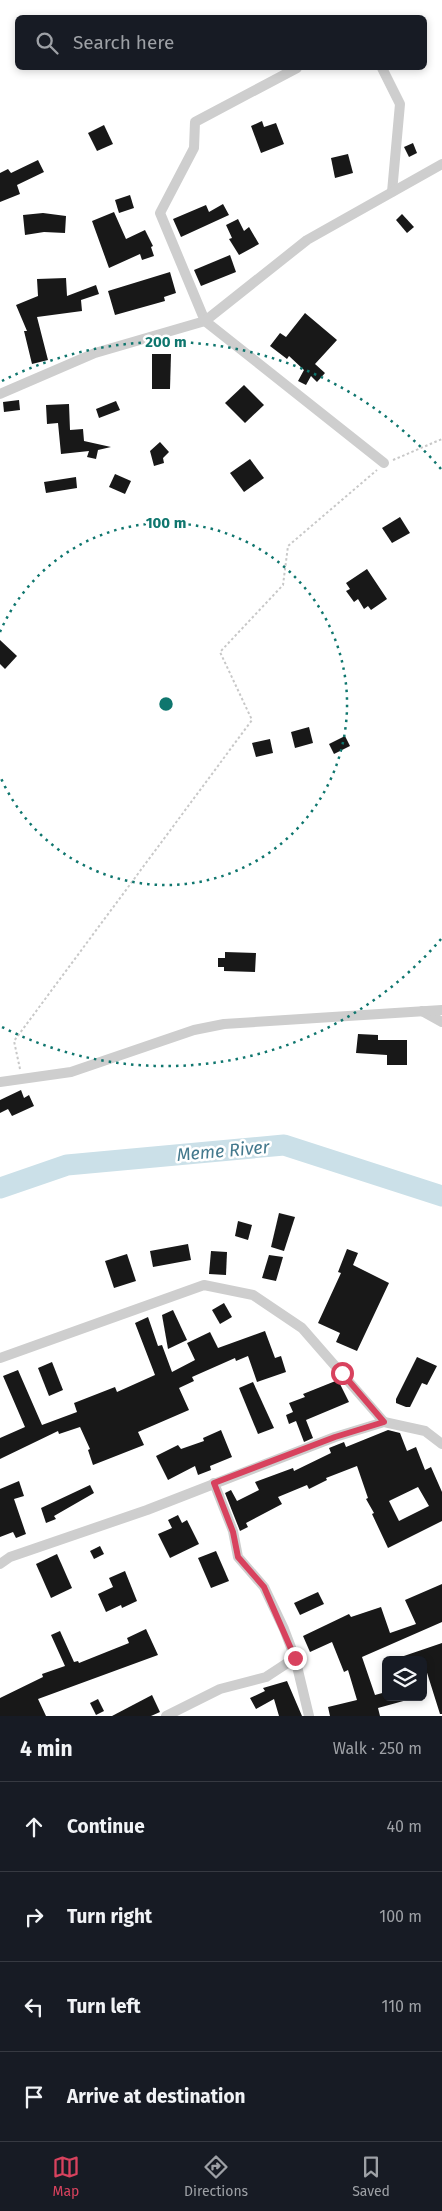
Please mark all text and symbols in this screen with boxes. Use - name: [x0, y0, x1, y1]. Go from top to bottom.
- search box: [15, 15, 427, 70]
- icon: search: [33, 29, 61, 57]
- text: Search here: [73, 31, 174, 54]
- text: 200 m: [145, 333, 187, 351]
- text: 100 m: [146, 514, 186, 532]
- centre of rings: [157, 695, 175, 713]
- water label: Meme River: [176, 1136, 271, 1166]
- route start: [331, 1362, 354, 1385]
- route end: [284, 1647, 307, 1670]
- map controls: [382, 1656, 427, 1701]
- button: layers: [382, 1656, 427, 1701]
- text: 4 min: [20, 1736, 73, 1762]
- text: Walk · 250 m: [333, 1739, 422, 1758]
- icon: ahead: [20, 1813, 48, 1841]
- text: Continue: [67, 1815, 145, 1838]
- text: 40 m: [387, 1817, 422, 1836]
- icon: right: [20, 1903, 48, 1931]
- text: Turn right: [67, 1905, 152, 1928]
- text: 100 m: [379, 1907, 422, 1926]
- icon: left: [20, 1993, 48, 2021]
- text: Turn left: [67, 1995, 141, 2018]
- text: 110 m: [381, 1997, 422, 2016]
- icon: arrive: [20, 2083, 48, 2111]
- text: Arrive at destination: [67, 2085, 246, 2108]
- tab: Map: [52, 2153, 80, 2200]
- tab: Directions: [184, 2153, 248, 2200]
- tab: Saved: [352, 2153, 390, 2200]

